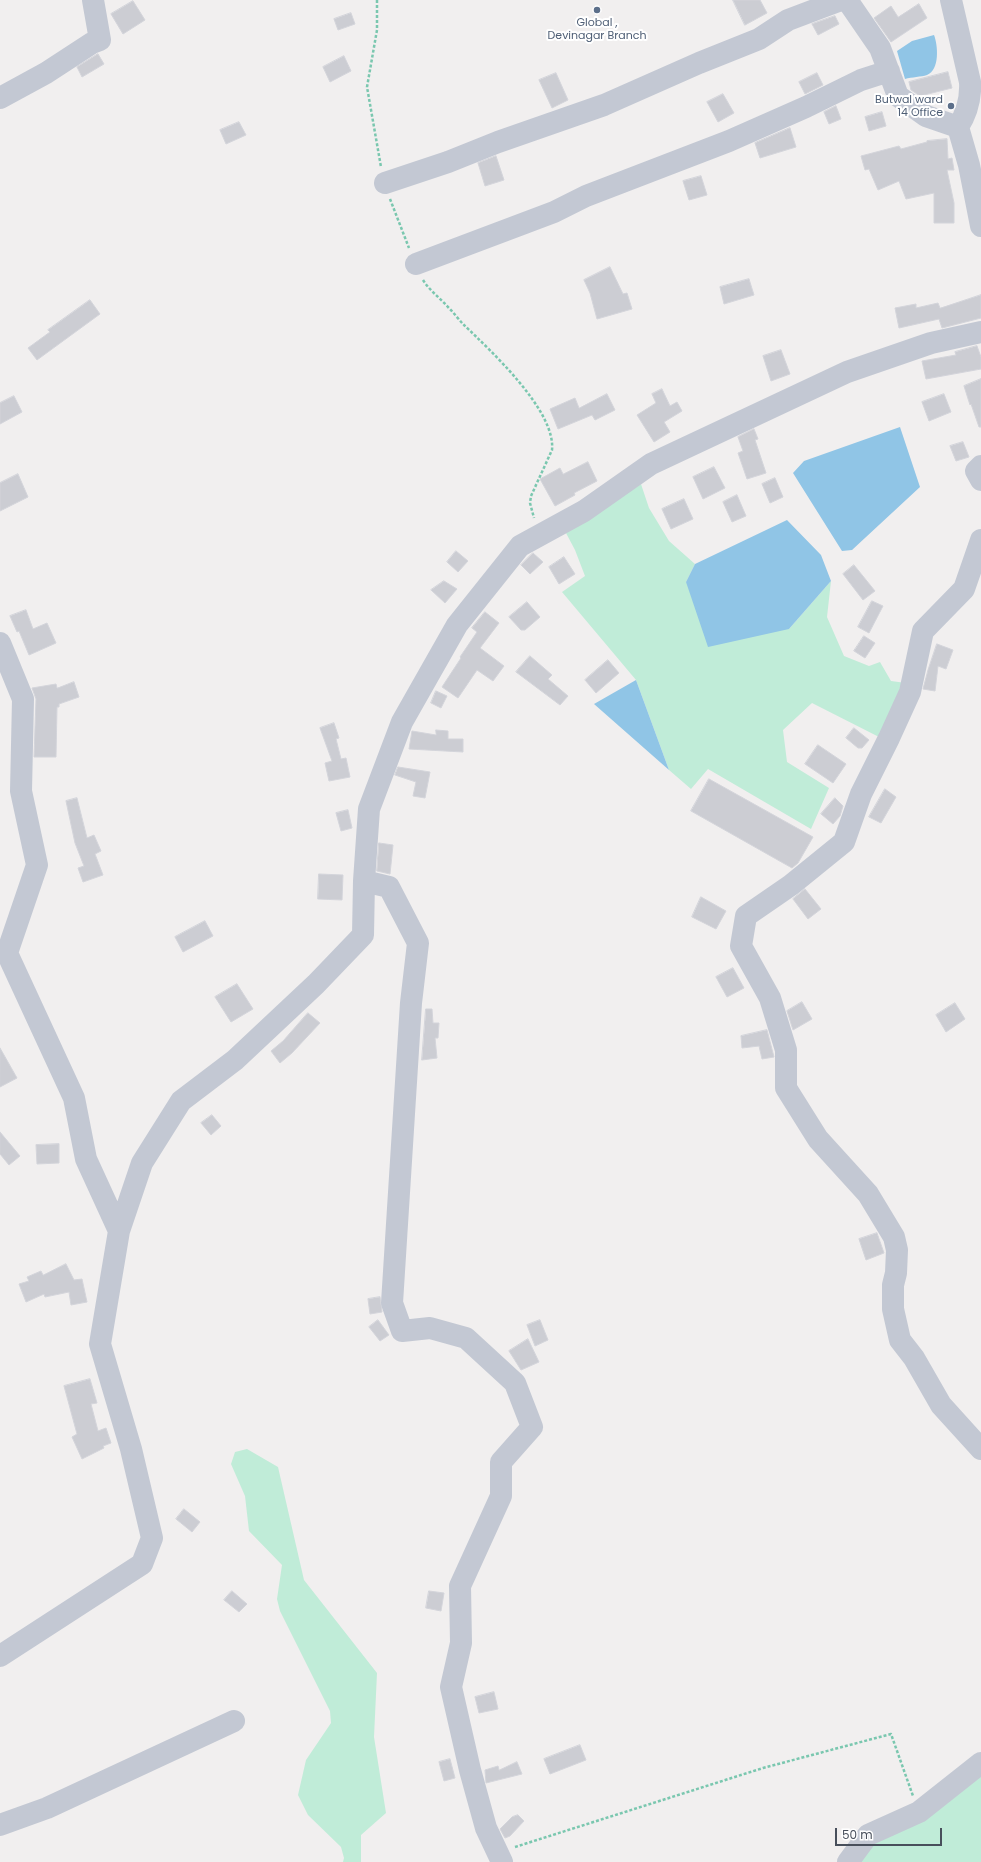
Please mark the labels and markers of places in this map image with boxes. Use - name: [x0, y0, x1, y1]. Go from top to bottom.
- marker: Global , Devinagar Branch: [592, 5, 602, 15]
- place label: Global , Devinagar Branch: [548, 16, 646, 42]
- place label: Butwal ward 14 Office: [875, 93, 943, 119]
- marker: Butwal ward 14 Office: [946, 101, 956, 111]

